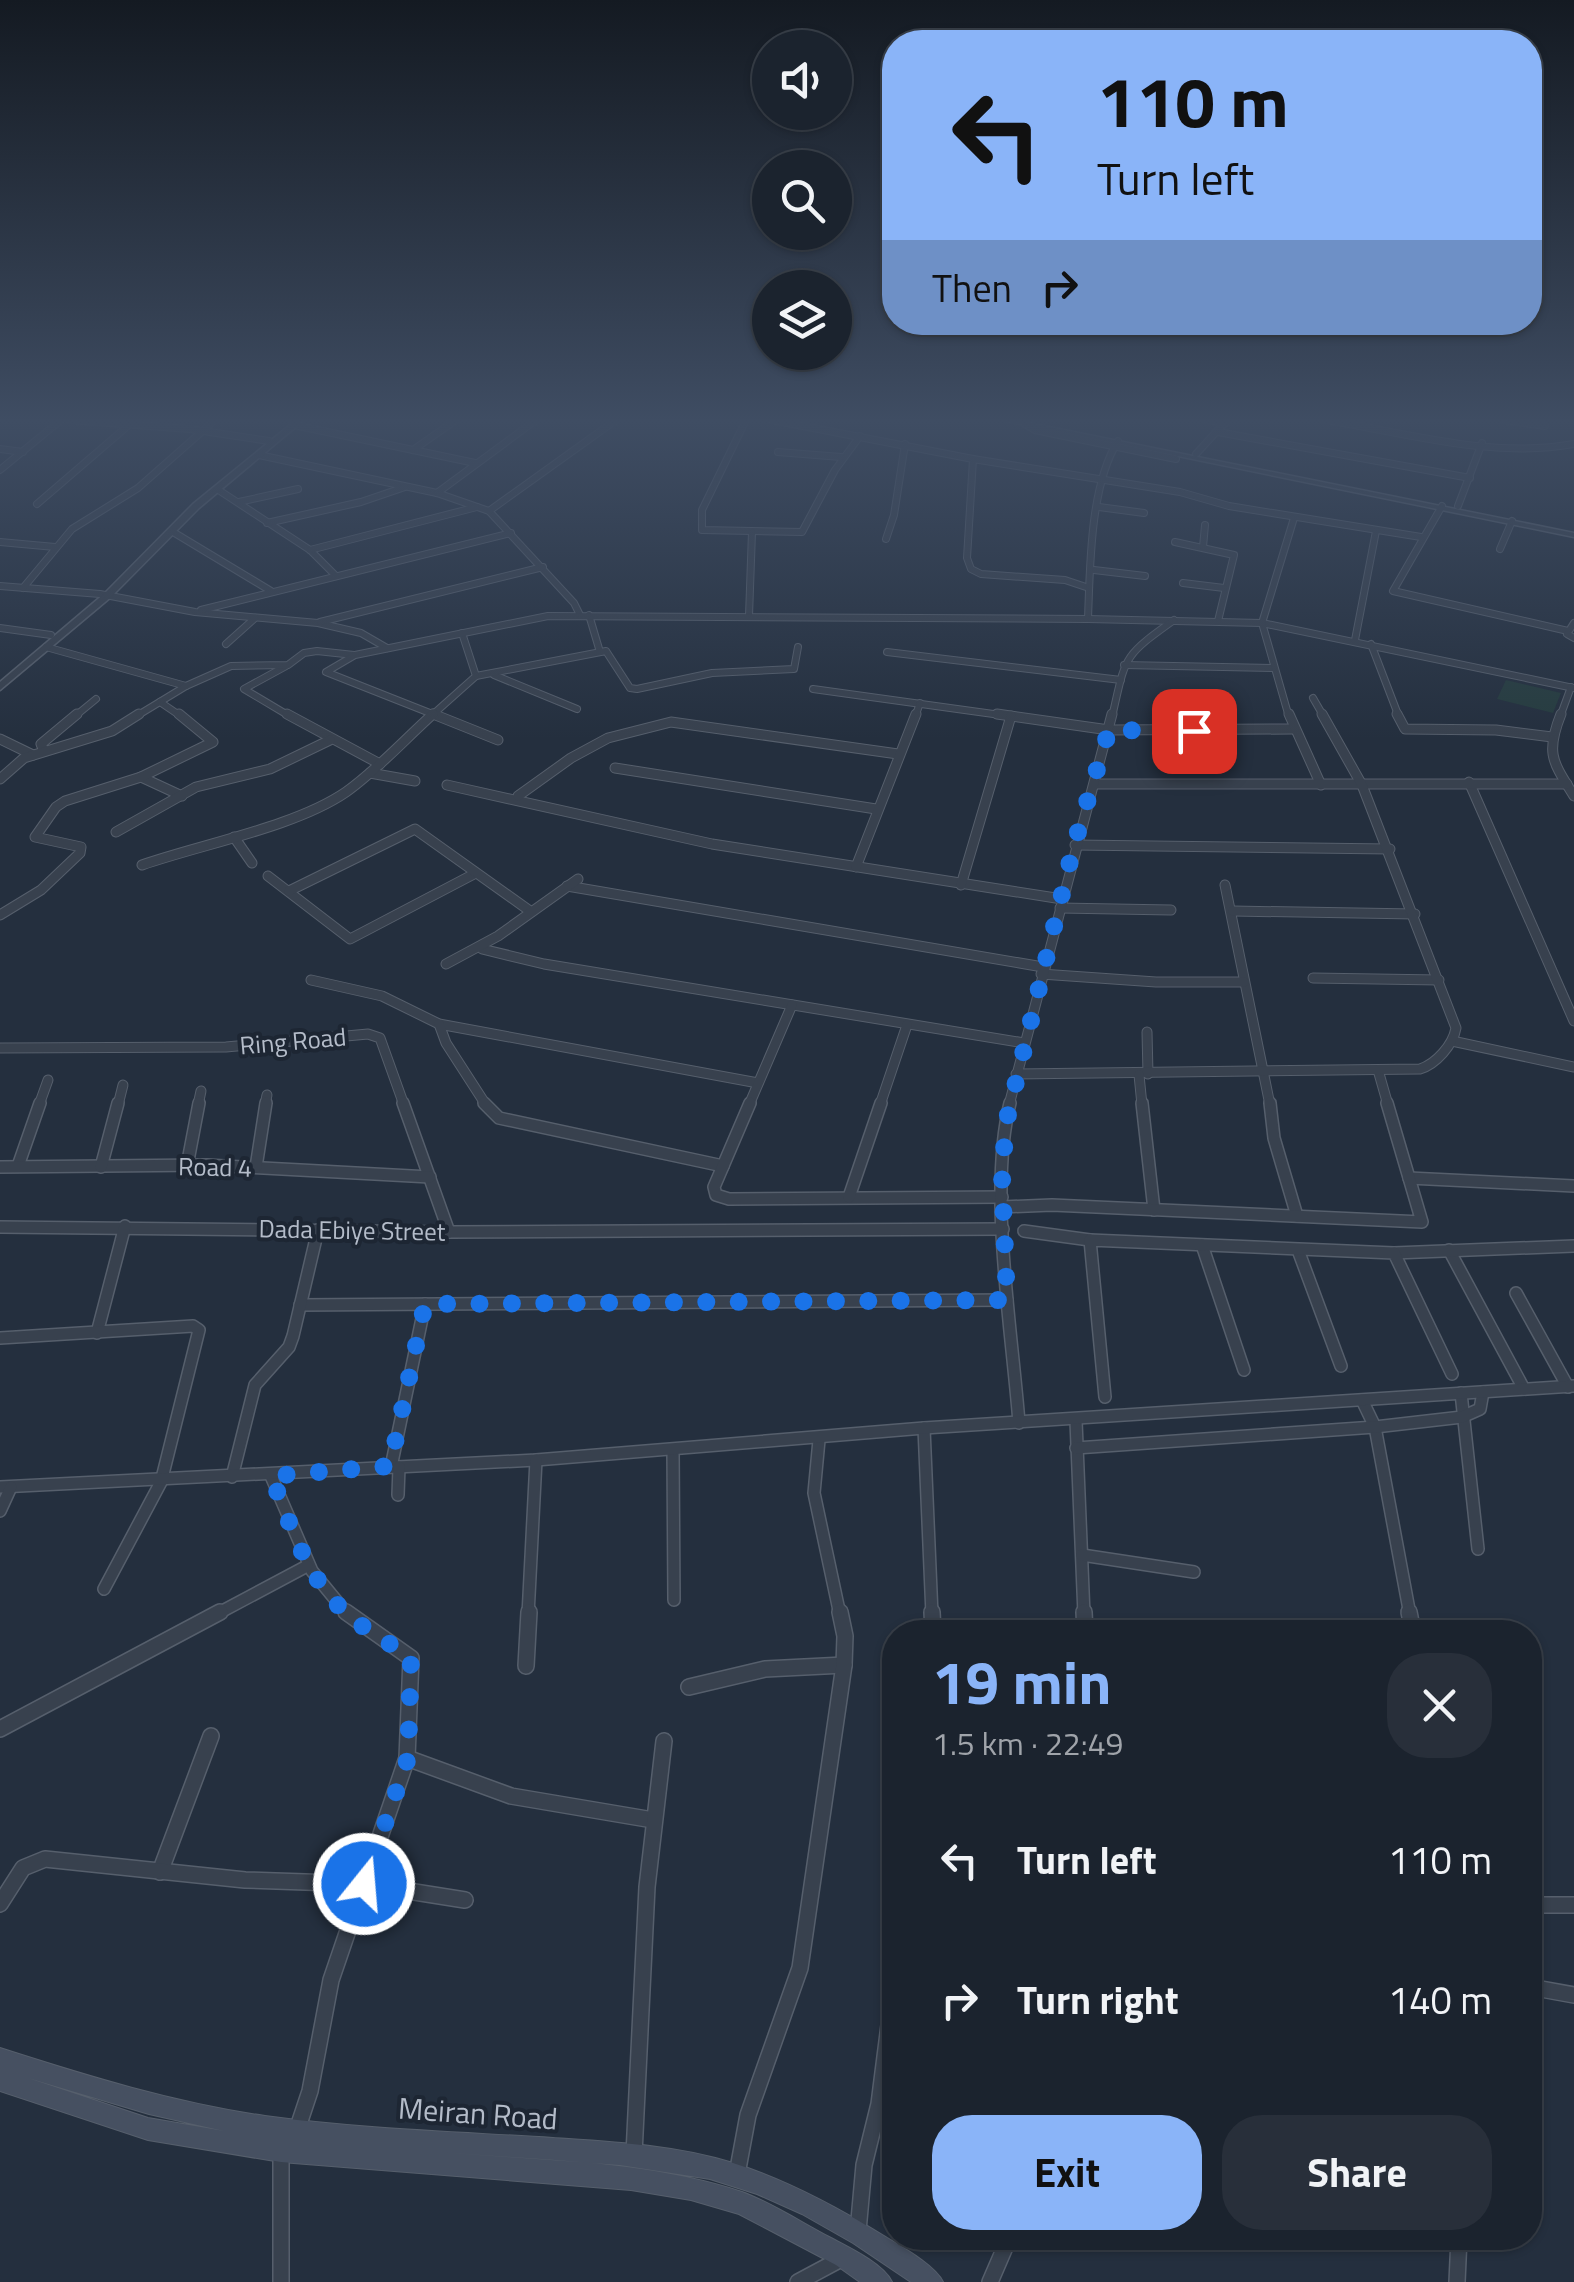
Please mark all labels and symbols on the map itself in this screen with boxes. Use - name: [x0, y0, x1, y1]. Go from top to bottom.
- pin: [1152, 689, 1237, 774]
- street label: Ring Road: [238, 1017, 348, 1065]
- street label: Road 4: [178, 1147, 252, 1187]
- street label: Dada Ebiye Street: [258, 1209, 446, 1251]
- position arrow: [312, 1832, 416, 1936]
- street label: Meiran Road: [397, 2084, 559, 2142]

